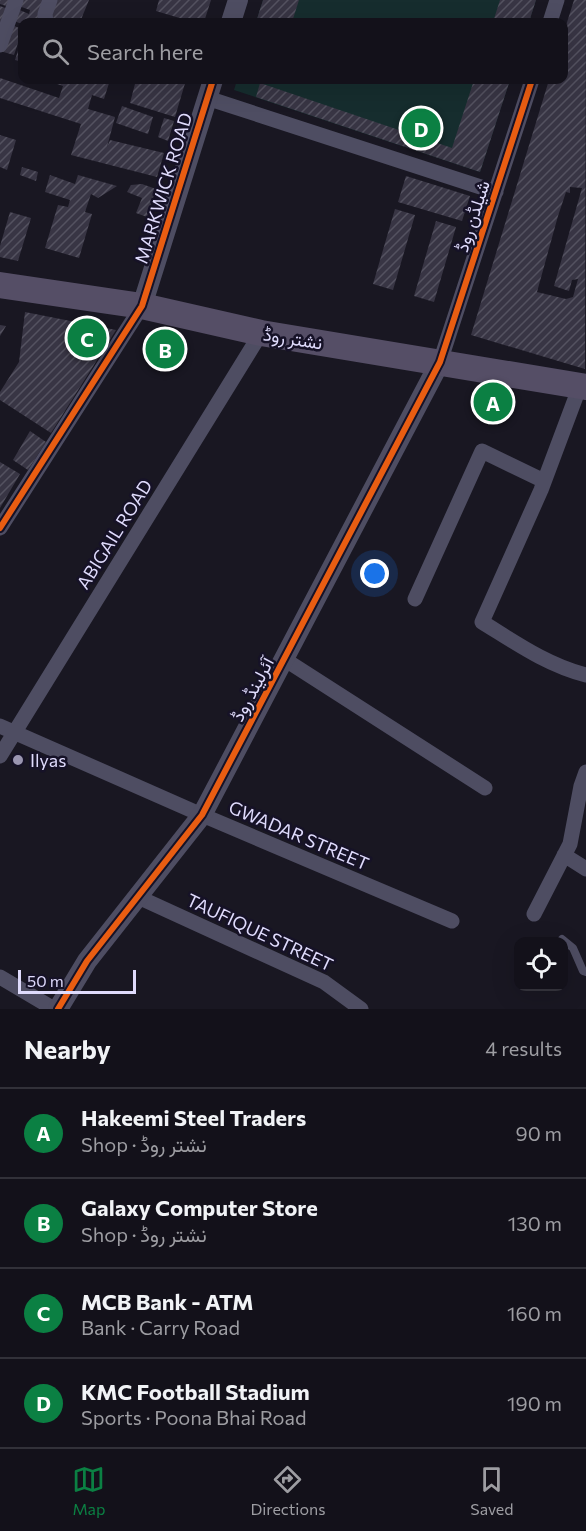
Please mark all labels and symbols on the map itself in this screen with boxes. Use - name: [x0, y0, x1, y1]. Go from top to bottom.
- pin: D: [402, 106, 440, 150]
- street label: MARKWICK ROAD: [130, 110, 196, 266]
- street label: شیلڈن روڈ: [450, 177, 495, 255]
- pin: C: [68, 316, 106, 360]
- street label: نشتر روڈ: [262, 322, 324, 355]
- pin: B: [146, 326, 184, 372]
- pin: A: [474, 380, 512, 424]
- street label: ABIGAIL ROAD: [72, 475, 156, 593]
- your location: [360, 559, 389, 588]
- street label: آئرلینڈ روڈ: [226, 652, 280, 725]
- place label: Ilyas: [30, 749, 66, 771]
- marker: Ilyas: [11, 753, 25, 767]
- street label: GWADAR STREET: [226, 796, 372, 874]
- street label: TAUFIQUE STREET: [183, 888, 337, 976]
- scale bar: [18, 967, 136, 994]

